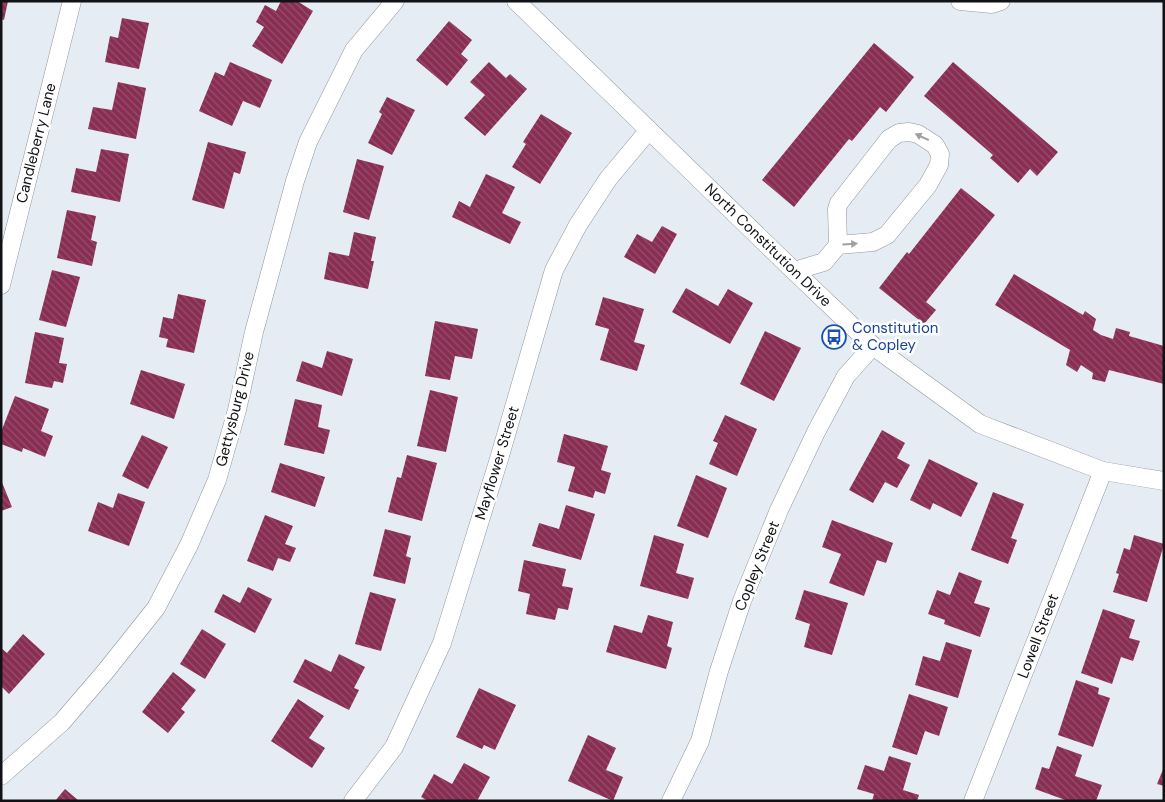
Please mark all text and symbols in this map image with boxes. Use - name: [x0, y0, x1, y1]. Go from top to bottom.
- street label: Candleberry Lane: [11, 81, 61, 205]
- one-way arrow: [915, 133, 929, 141]
- street label: North Constitution Drive: [700, 179, 836, 311]
- one-way arrow: [843, 240, 859, 248]
- place label: Constitution & Copley: [852, 318, 938, 355]
- bus stop icon: Constitution & Copley: [821, 324, 847, 350]
- street label: Gettysburg Drive: [211, 349, 259, 469]
- street label: Mayflower Street: [470, 404, 524, 522]
- street label: Copley Street: [730, 518, 784, 614]
- street label: Lowell Street: [1013, 591, 1063, 681]

